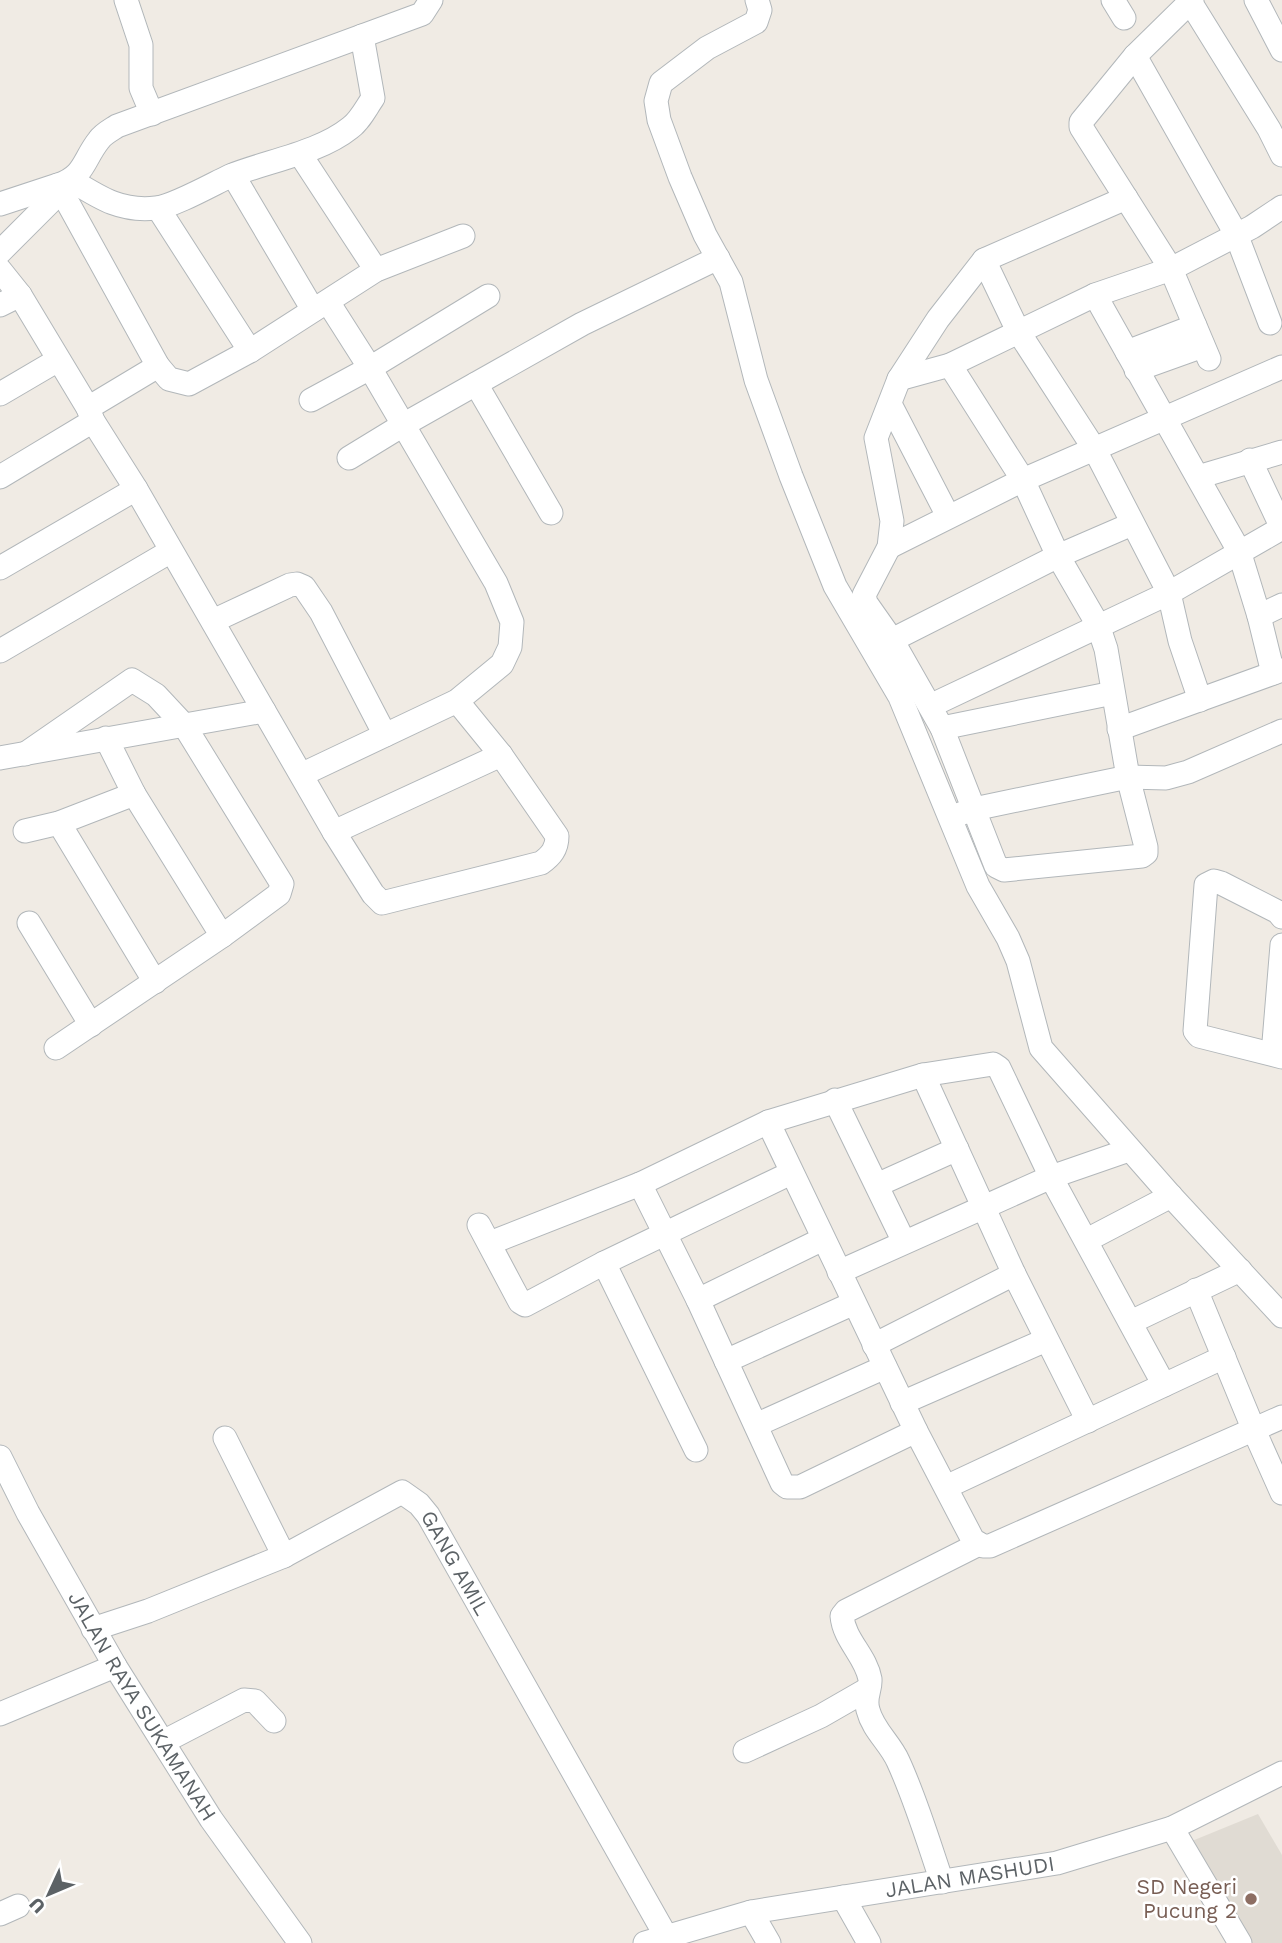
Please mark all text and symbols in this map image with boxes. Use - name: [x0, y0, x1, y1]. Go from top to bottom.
- street label: GANG AMIL: [416, 1506, 495, 1620]
- street label: JALAN RAYA SUKAMANAH: [63, 1587, 222, 1825]
- street label: JALAN MASHUDI: [883, 1851, 1056, 1902]
- north arrow: [14, 1859, 84, 1929]
- place label: SD Negeri Pucung 2: [1136, 1874, 1237, 1923]
- marker: SD Negeri Pucung 2: [1243, 1891, 1259, 1907]
- text: U: [24, 1893, 50, 1918]

